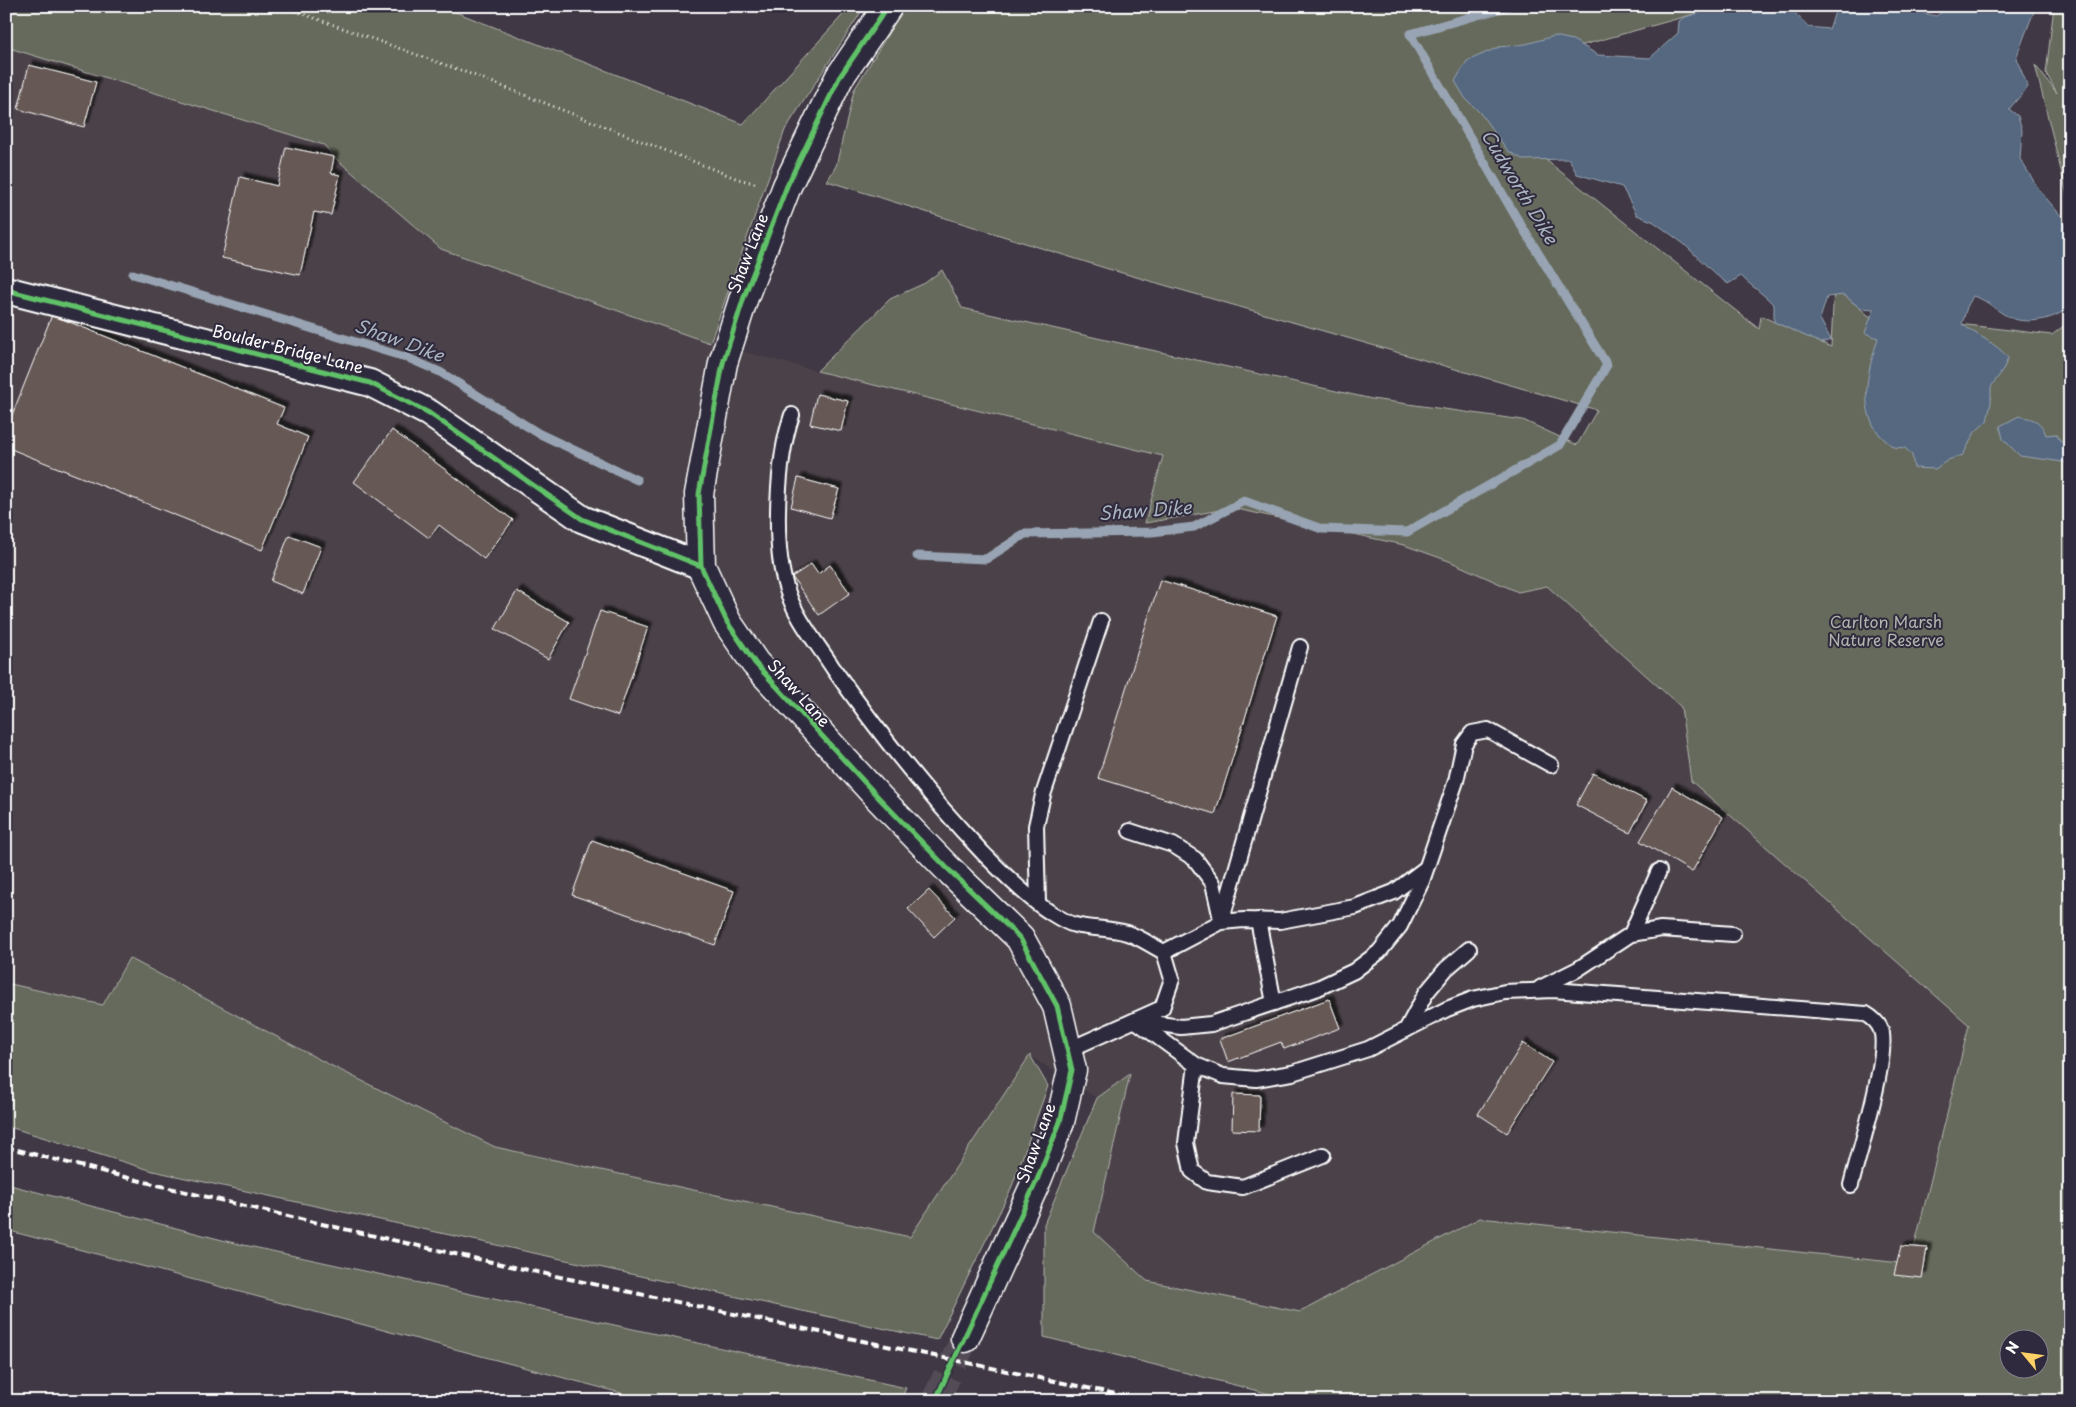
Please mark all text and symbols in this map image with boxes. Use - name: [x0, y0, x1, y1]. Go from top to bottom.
- water label: Cudworth Dike: [1475, 124, 1566, 250]
- street label: Shaw Lane: [721, 209, 773, 296]
- water label: Shaw Dike: [351, 311, 449, 369]
- street label: Boulder Bridge Lane: [210, 318, 366, 378]
- water label: Shaw Dike: [1098, 493, 1194, 526]
- park label: Carlton Marsh Nature Reserve: [1828, 609, 1944, 651]
- street label: Shaw Lane: [763, 653, 837, 732]
- street label: Shaw Lane: [1009, 1099, 1061, 1186]
- north arrow: [1998, 1330, 2048, 1380]
- text: N: [2000, 1338, 2024, 1357]

